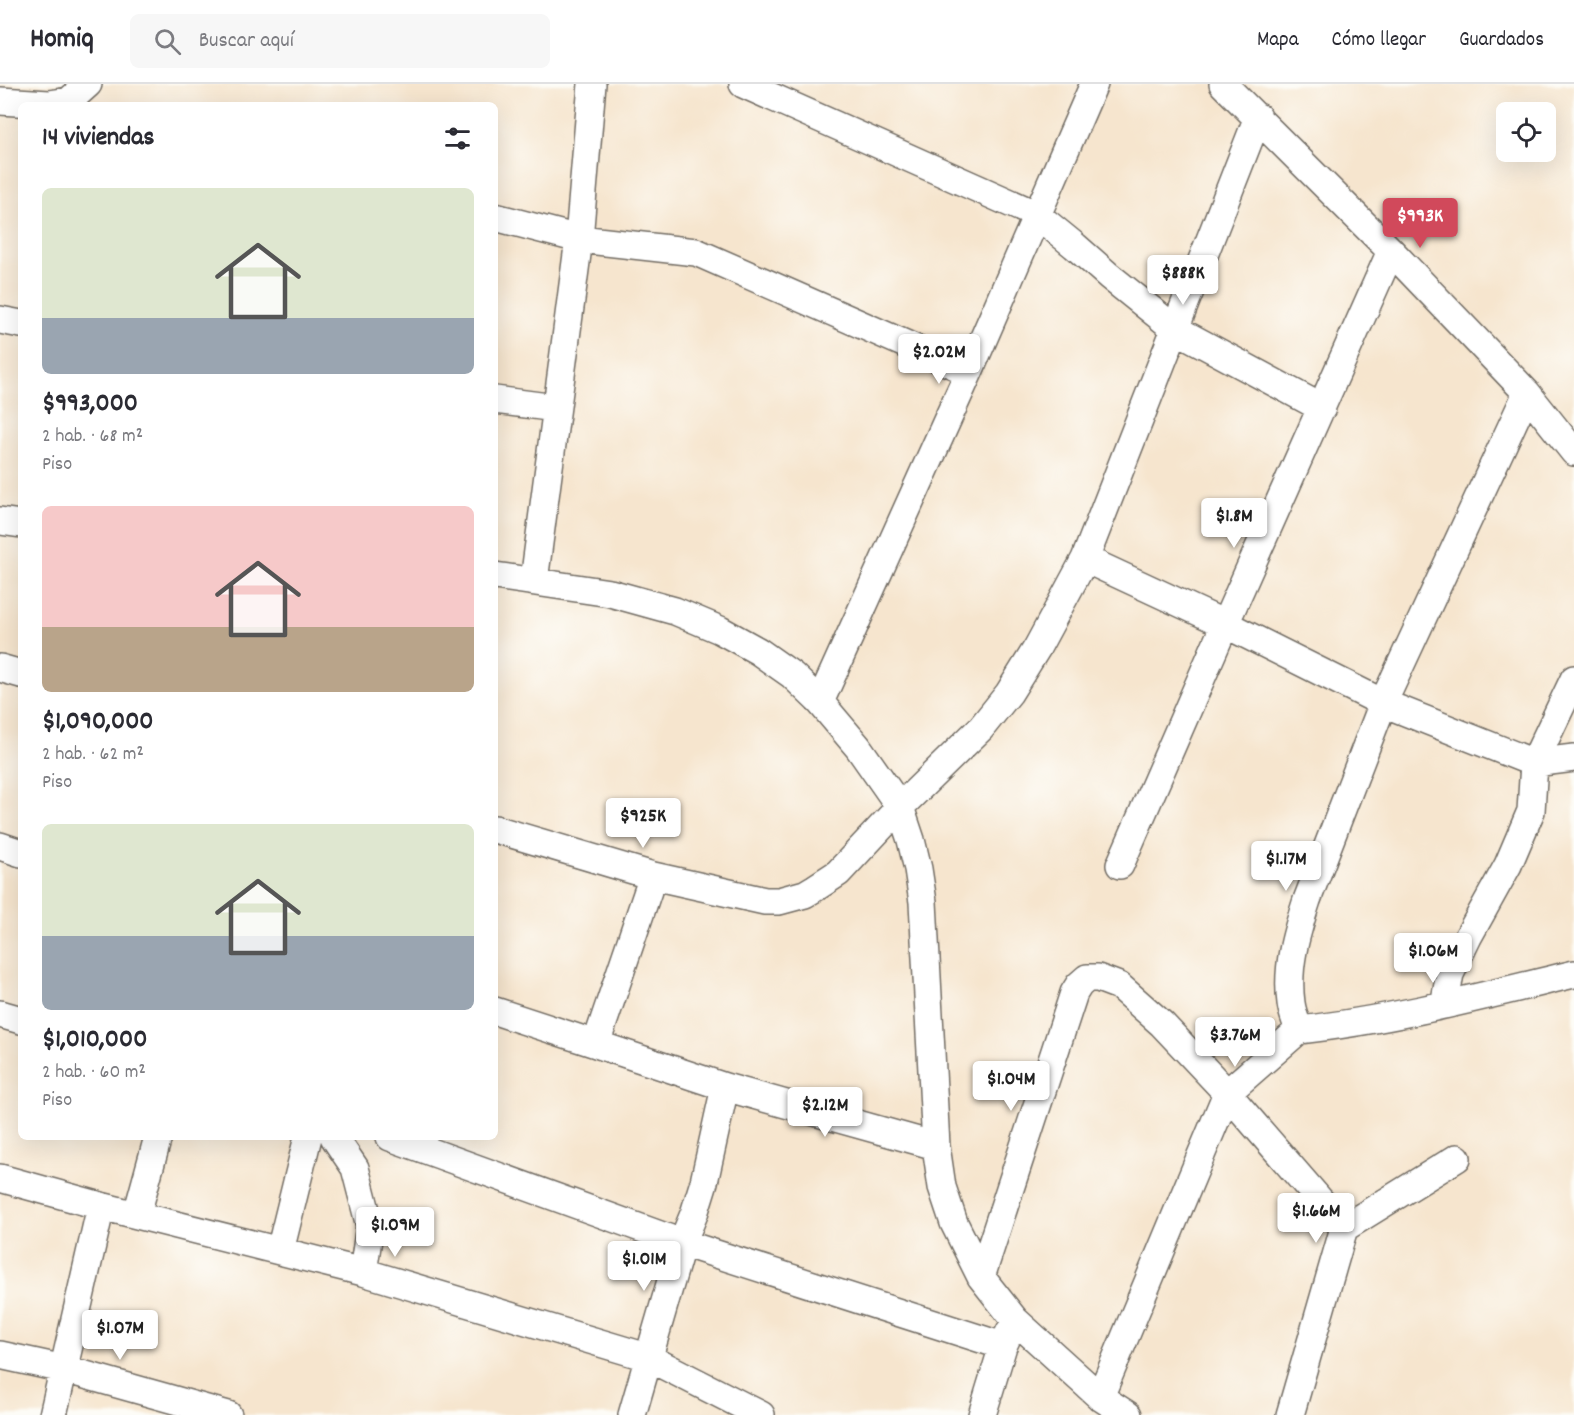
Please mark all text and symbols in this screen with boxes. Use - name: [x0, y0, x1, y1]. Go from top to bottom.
- search box: [130, 14, 550, 68]
- text: Homiq: [30, 21, 94, 61]
- icon: search: [151, 25, 184, 58]
- text: Buscar aquí: [199, 26, 294, 57]
- text: Mapa: [1257, 26, 1299, 56]
- text: Cómo llegar: [1332, 26, 1426, 56]
- text: Guardados: [1459, 26, 1544, 56]
- map controls: [1496, 102, 1556, 162]
- button: locate: [1496, 102, 1556, 162]
- text: 14 viviendas: [42, 120, 154, 157]
- icon: filters: [441, 122, 474, 155]
- pin: $993K: [1378, 198, 1462, 249]
- text: $993K: [1397, 203, 1443, 231]
- icon: home: [204, 227, 312, 335]
- pin: $888K: [1141, 255, 1225, 306]
- text: $888K: [1161, 260, 1205, 288]
- pin: $2.02M: [890, 334, 988, 385]
- text: $2.02M: [912, 339, 966, 367]
- text: $993,000: [42, 386, 138, 423]
- text: 2 hab. · 68 m²: [42, 423, 143, 451]
- text: Piso: [42, 451, 72, 479]
- pin: $1.8M: [1192, 498, 1276, 549]
- text: $1.8M: [1215, 503, 1253, 531]
- icon: home: [204, 545, 312, 653]
- text: $1,090,000: [42, 704, 154, 741]
- text: 2 hab. · 62 m²: [42, 741, 144, 769]
- text: Piso: [42, 769, 72, 797]
- pin: $925K: [601, 798, 685, 849]
- text: $925K: [620, 803, 666, 831]
- pin: $1.17M: [1237, 841, 1335, 892]
- text: $1.17M: [1265, 846, 1307, 874]
- icon: home: [204, 863, 312, 971]
- pin: $1.06M: [1384, 933, 1482, 984]
- text: $1.06M: [1408, 938, 1458, 966]
- pin: $3.76M: [1186, 1017, 1284, 1068]
- text: $1,010,000: [42, 1022, 147, 1059]
- text: $3.76M: [1209, 1022, 1261, 1050]
- text: 2 hab. · 60 m²: [42, 1059, 146, 1087]
- pin: $1.04M: [962, 1061, 1060, 1112]
- text: $1.04M: [987, 1066, 1035, 1094]
- text: Piso: [42, 1087, 72, 1115]
- pin: $2.12M: [776, 1087, 874, 1138]
- text: $2.12M: [801, 1092, 849, 1120]
- pin: $1.66M: [1267, 1193, 1365, 1244]
- text: $1.66M: [1291, 1198, 1341, 1226]
- pin: $1.09M: [346, 1207, 444, 1258]
- text: $1.09M: [370, 1212, 420, 1240]
- pin: $1.01M: [595, 1241, 693, 1292]
- text: $1.01M: [622, 1246, 666, 1274]
- pin: $1.07M: [71, 1310, 169, 1361]
- text: $1.07M: [96, 1315, 144, 1343]

